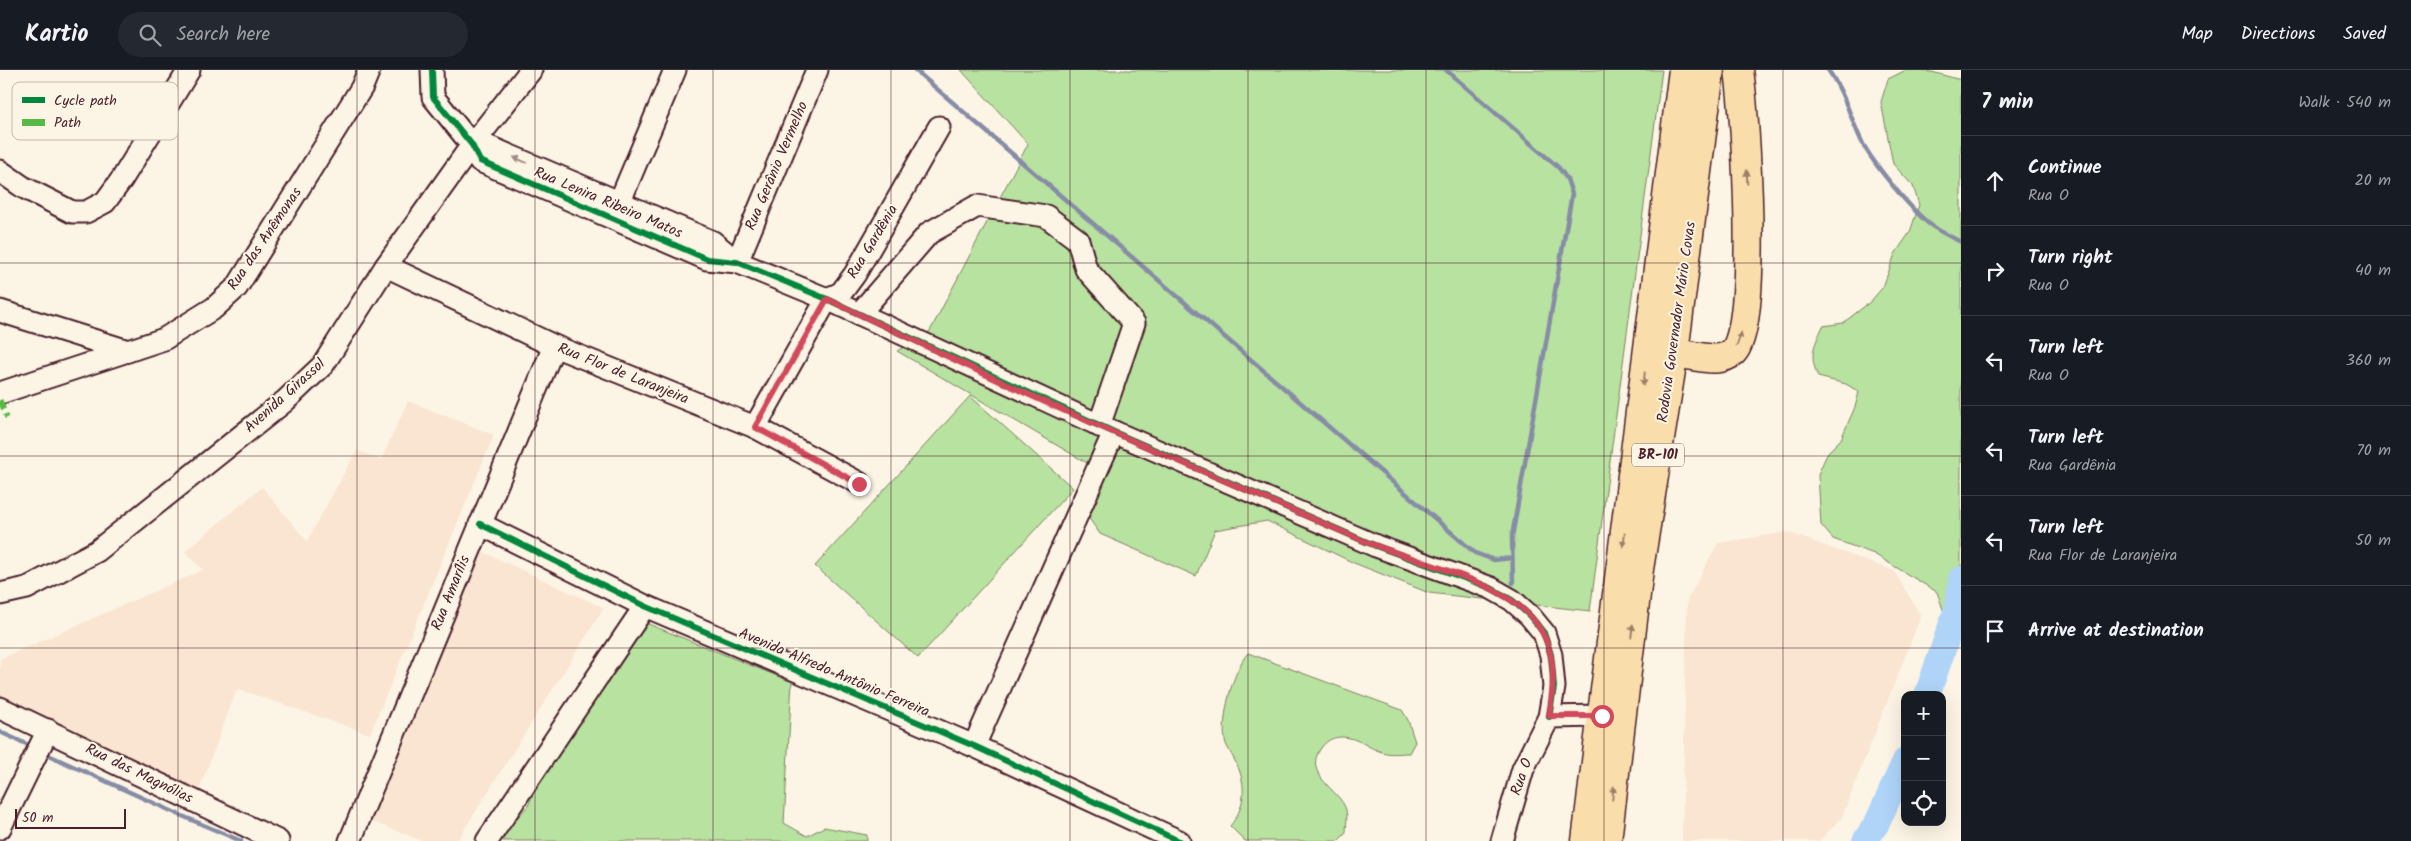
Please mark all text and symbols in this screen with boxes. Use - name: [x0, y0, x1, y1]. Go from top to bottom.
- search box: [118, 12, 468, 57]
- text: Kartio: [25, 15, 88, 54]
- text: Search here: [176, 20, 270, 50]
- text: Map: [2181, 20, 2213, 49]
- text: Directions: [2241, 20, 2315, 49]
- text: Saved: [2343, 20, 2386, 49]
- icon: search: [136, 21, 164, 49]
- legend: [12, 82, 178, 140]
- text: 7 min: [1981, 86, 2033, 119]
- text: Cycle path: [54, 90, 117, 112]
- text: Walk · 540 m: [2298, 90, 2391, 115]
- street label: Rua Gerânio Vermelho: [739, 97, 815, 234]
- text: Path: [54, 112, 81, 134]
- text: Continue: [2028, 153, 2101, 183]
- one-way arrow: [512, 156, 527, 164]
- street label: Rua Lenira Ribeiro Matos: [530, 161, 687, 245]
- icon: ahead: [1981, 167, 2009, 195]
- text: 20 m: [2355, 168, 2391, 193]
- one-way arrow: [1743, 169, 1751, 185]
- street label: Rua das Anêmonas: [222, 182, 309, 295]
- text: Rua O: [2028, 183, 2069, 208]
- street label: Rua Gardênia: [841, 200, 905, 284]
- street label: Rodovia Governador Mário Covas: [1651, 219, 1703, 424]
- text: Turn right: [2028, 243, 2113, 273]
- icon: right: [1981, 257, 2009, 285]
- text: 40 m: [2355, 258, 2391, 283]
- text: Rua O: [2028, 273, 2069, 298]
- one-way arrow: [1736, 331, 1744, 346]
- text: Turn left: [2028, 333, 2103, 363]
- street label: Rua Flor de Laranjeira: [554, 337, 692, 411]
- icon: left: [1981, 347, 2009, 375]
- text: 360 m: [2346, 348, 2391, 373]
- street label: Avenida Girassol: [239, 353, 331, 439]
- text: Rua O: [2028, 363, 2069, 388]
- one-way arrow: [1640, 371, 1648, 387]
- text: Turn left: [2028, 423, 2103, 453]
- icon: left: [1981, 437, 2009, 465]
- text: 70 m: [2356, 438, 2391, 463]
- road number: BR-101: [1632, 444, 1684, 466]
- text: Rua Gardênia: [2028, 453, 2116, 478]
- route end: [848, 473, 871, 496]
- text: Turn left: [2028, 513, 2103, 543]
- icon: left: [1981, 527, 2009, 555]
- text: 50 m: [2355, 528, 2391, 553]
- one-way arrow: [1620, 532, 1628, 548]
- text: Rua Flor de Laranjeira: [2028, 543, 2177, 568]
- street label: Rua Amarílis: [425, 551, 477, 634]
- text: Arrive at destination: [2028, 616, 2204, 646]
- icon: arrive: [1981, 617, 2009, 645]
- street label: Avenida Alfredo Antônio Ferreira: [735, 622, 933, 724]
- one-way arrow: [1628, 623, 1636, 639]
- map controls: [1901, 691, 1946, 826]
- button: +: [1901, 691, 1946, 736]
- route start: [1591, 705, 1614, 728]
- button: −: [1901, 736, 1946, 781]
- street label: Rua das Magnólias: [81, 737, 198, 811]
- street label: Rua O: [1504, 755, 1540, 799]
- button: locate: [1901, 781, 1946, 826]
- one-way arrow: [1609, 784, 1617, 800]
- scale bar: [15, 806, 126, 829]
- text: 50 m: [22, 807, 53, 829]

